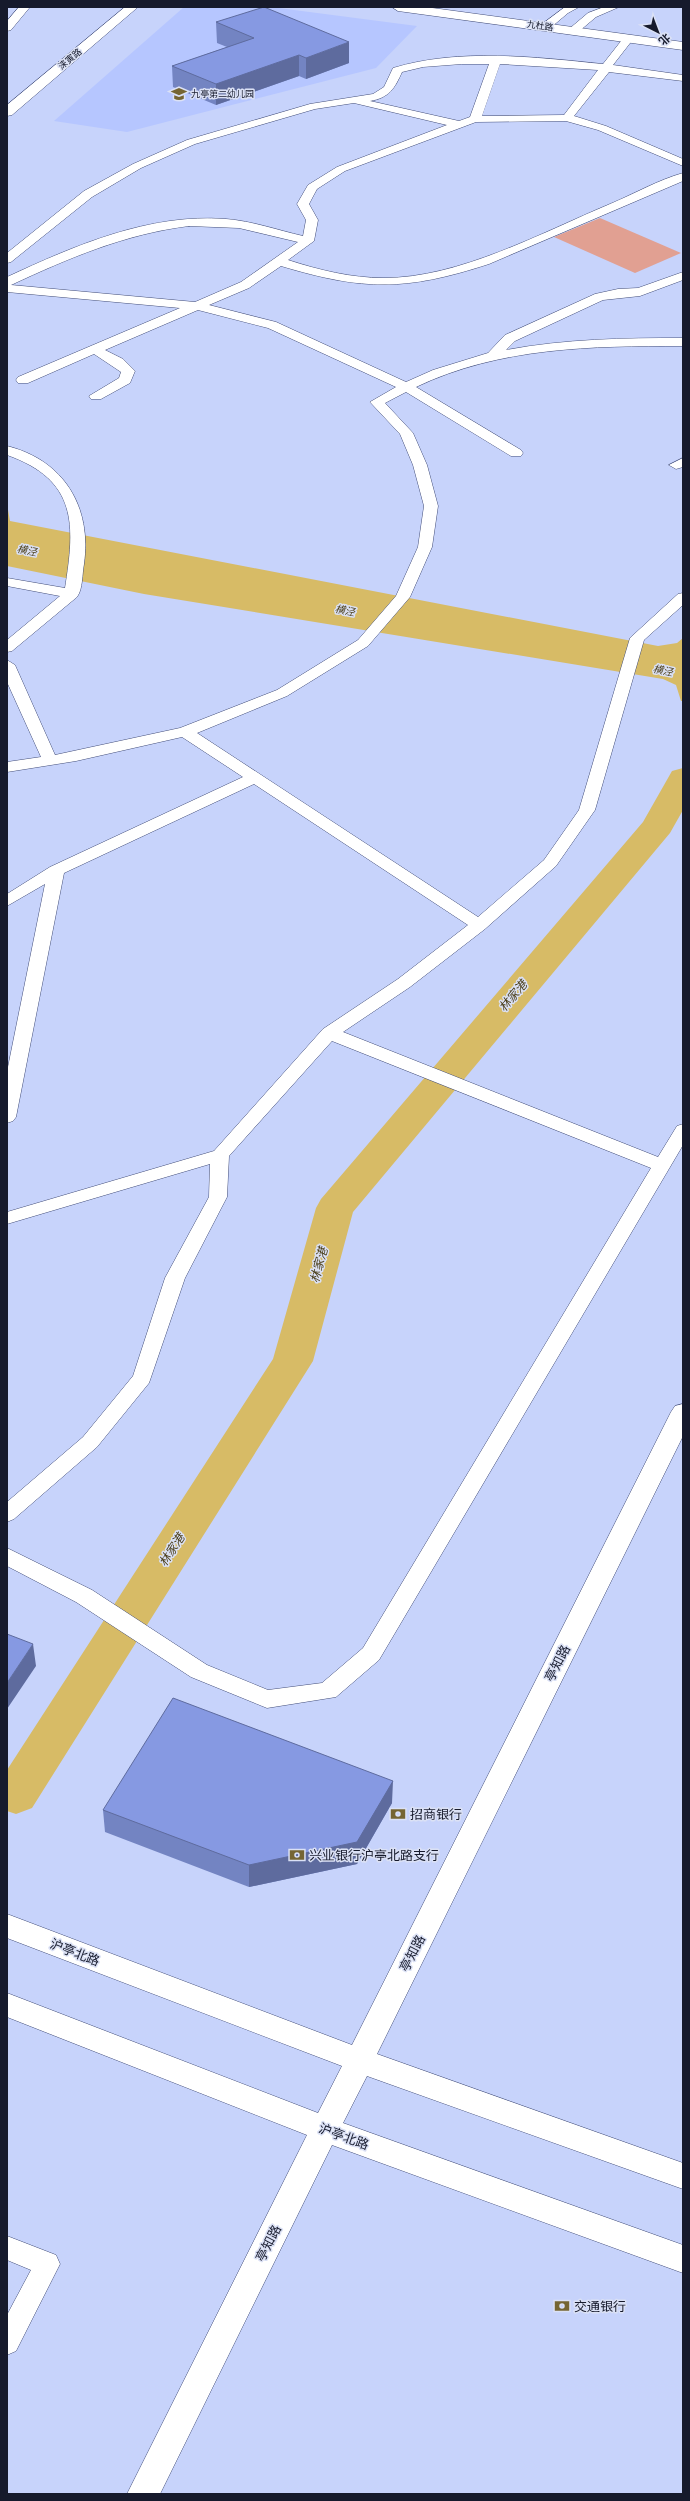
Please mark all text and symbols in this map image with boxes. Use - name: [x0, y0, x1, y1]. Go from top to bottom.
- north arrow: [638, 12, 678, 52]
- street label: 九杜路: [526, 18, 554, 33]
- text: 北: [657, 31, 673, 48]
- street label: 涞寅路: [56, 46, 84, 72]
- school or university icon: 九亭第二幼儿园: [170, 85, 188, 103]
- place label: 九亭第二幼儿园: [191, 88, 254, 99]
- water label: 横泾: [16, 542, 39, 558]
- water label: 横泾: [334, 602, 357, 618]
- water label: 横泾: [652, 662, 675, 678]
- water label: 林家港: [495, 976, 531, 1014]
- water label: 林家港: [307, 1244, 331, 1284]
- water label: 林家港: [155, 1529, 189, 1569]
- street label: 亭知路: [541, 1642, 573, 1684]
- bank icon: 招商银行: [389, 1805, 407, 1823]
- place label: 招商银行: [410, 1806, 462, 1822]
- bank icon: 兴业银行沪亭北路支行: [288, 1846, 306, 1864]
- place label: 兴业银行沪亭北路支行: [309, 1847, 439, 1863]
- street label: 亭知路: [396, 1932, 428, 1974]
- street label: 沪亭北路: [48, 1935, 102, 1969]
- street label: 沪亭北路: [317, 2120, 371, 2152]
- street label: 亭知路: [252, 2222, 284, 2264]
- bank icon: 交通银行: [553, 2297, 571, 2315]
- place label: 交通银行: [574, 2298, 626, 2314]

